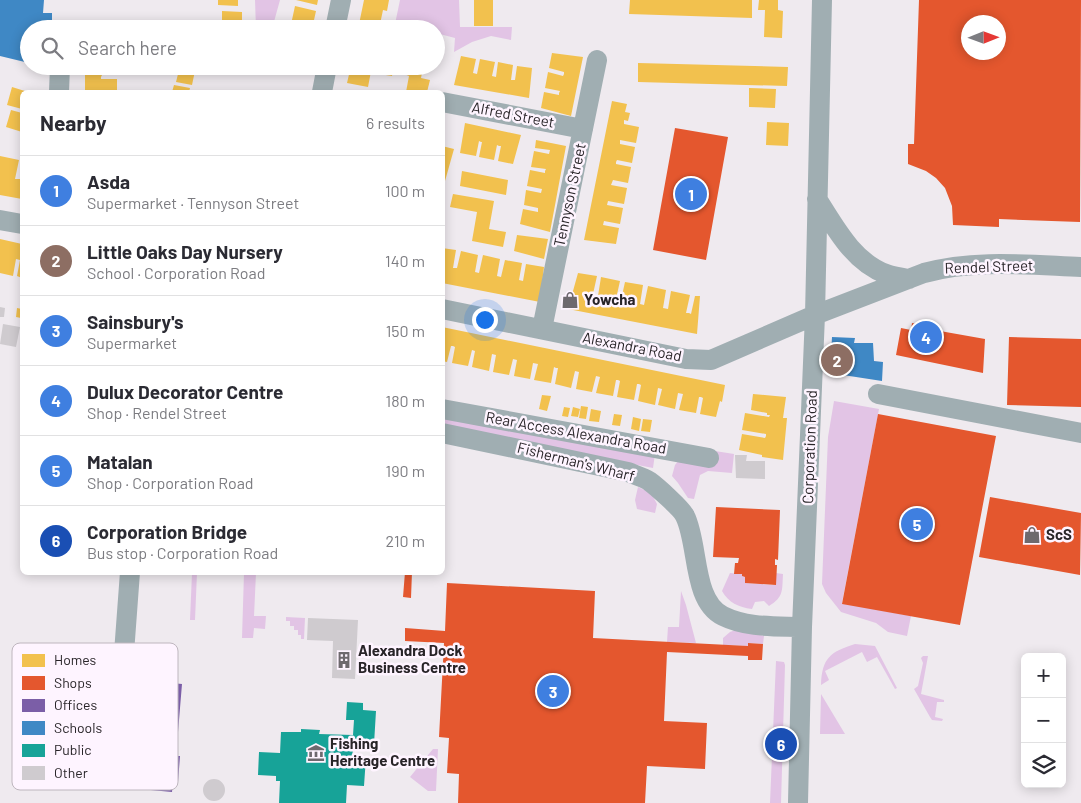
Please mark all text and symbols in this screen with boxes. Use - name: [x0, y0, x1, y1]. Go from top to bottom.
- north arrow: [961, 15, 1006, 60]
- search box: [20, 20, 445, 75]
- icon: search: [38, 34, 66, 62]
- text: Search here: [78, 36, 177, 59]
- street label: Alfred Street: [471, 97, 556, 131]
- text: Nearby: [40, 110, 106, 135]
- text: 6 results: [366, 113, 425, 132]
- street label: Tennyson Street: [549, 141, 589, 248]
- text: Asda: [87, 170, 130, 193]
- pin: 1: [675, 175, 707, 213]
- text: 1: [53, 181, 59, 200]
- text: 100 m: [385, 181, 425, 200]
- text: Supermarket · Tennyson Street: [87, 193, 299, 212]
- text: Little Oaks Day Nursery: [87, 240, 283, 263]
- text: 2: [52, 251, 60, 270]
- text: 140 m: [385, 251, 425, 270]
- street label: Rendel Street: [944, 255, 1034, 277]
- text: School · Corporation Road: [87, 263, 265, 282]
- shop icon: Yowcha: [560, 290, 580, 310]
- place label: Yowcha: [584, 290, 636, 308]
- your location: [472, 307, 498, 333]
- text: Sainsbury's: [87, 310, 183, 333]
- pin: 4: [910, 318, 942, 356]
- text: 3: [52, 321, 60, 340]
- text: 150 m: [386, 321, 425, 340]
- street label: Alexandra Road: [581, 328, 683, 364]
- text: Supermarket: [87, 333, 177, 352]
- pin: 2: [821, 341, 853, 379]
- text: Dulux Decorator Centre: [87, 380, 283, 403]
- street label: Corporation Road: [798, 390, 820, 504]
- text: 4: [51, 391, 61, 410]
- text: 180 m: [386, 391, 425, 410]
- text: Shop · Rendel Street: [87, 403, 227, 422]
- street label: Rear Access Alexandra Road: [484, 407, 668, 457]
- street label: Fisherman's Wharf: [516, 438, 637, 484]
- text: Matalan: [87, 450, 153, 473]
- text: 5: [52, 461, 60, 480]
- text: 190 m: [386, 461, 425, 480]
- text: Shop · Corporation Road: [87, 473, 254, 492]
- pin: 5: [901, 505, 933, 543]
- text: Corporation Bridge: [87, 520, 247, 543]
- shop icon: ScS: [1022, 525, 1042, 545]
- place label: ScS: [1046, 525, 1072, 543]
- text: 6: [52, 531, 60, 550]
- text: 210 m: [386, 531, 425, 550]
- text: Bus stop · Corporation Road: [87, 543, 278, 562]
- place label: Alexandra Dock Business Centre: [358, 641, 466, 676]
- legend: [12, 643, 178, 790]
- building icon: Alexandra Dock Business Centre: [334, 650, 354, 670]
- text: Homes: [54, 651, 97, 668]
- map controls: [1021, 653, 1066, 788]
- button: +: [1021, 653, 1066, 698]
- pin: 3: [537, 672, 569, 710]
- text: Shops: [54, 674, 92, 691]
- text: Offices: [54, 696, 97, 713]
- button: −: [1021, 698, 1066, 743]
- text: Schools: [54, 719, 102, 736]
- pin: 6: [765, 725, 797, 763]
- place label: Fishing Heritage Centre: [330, 734, 435, 769]
- text: Public: [54, 741, 92, 758]
- museum icon: Fishing Heritage Centre: [306, 743, 326, 763]
- button: layers: [1021, 743, 1066, 788]
- text: Other: [54, 764, 88, 781]

